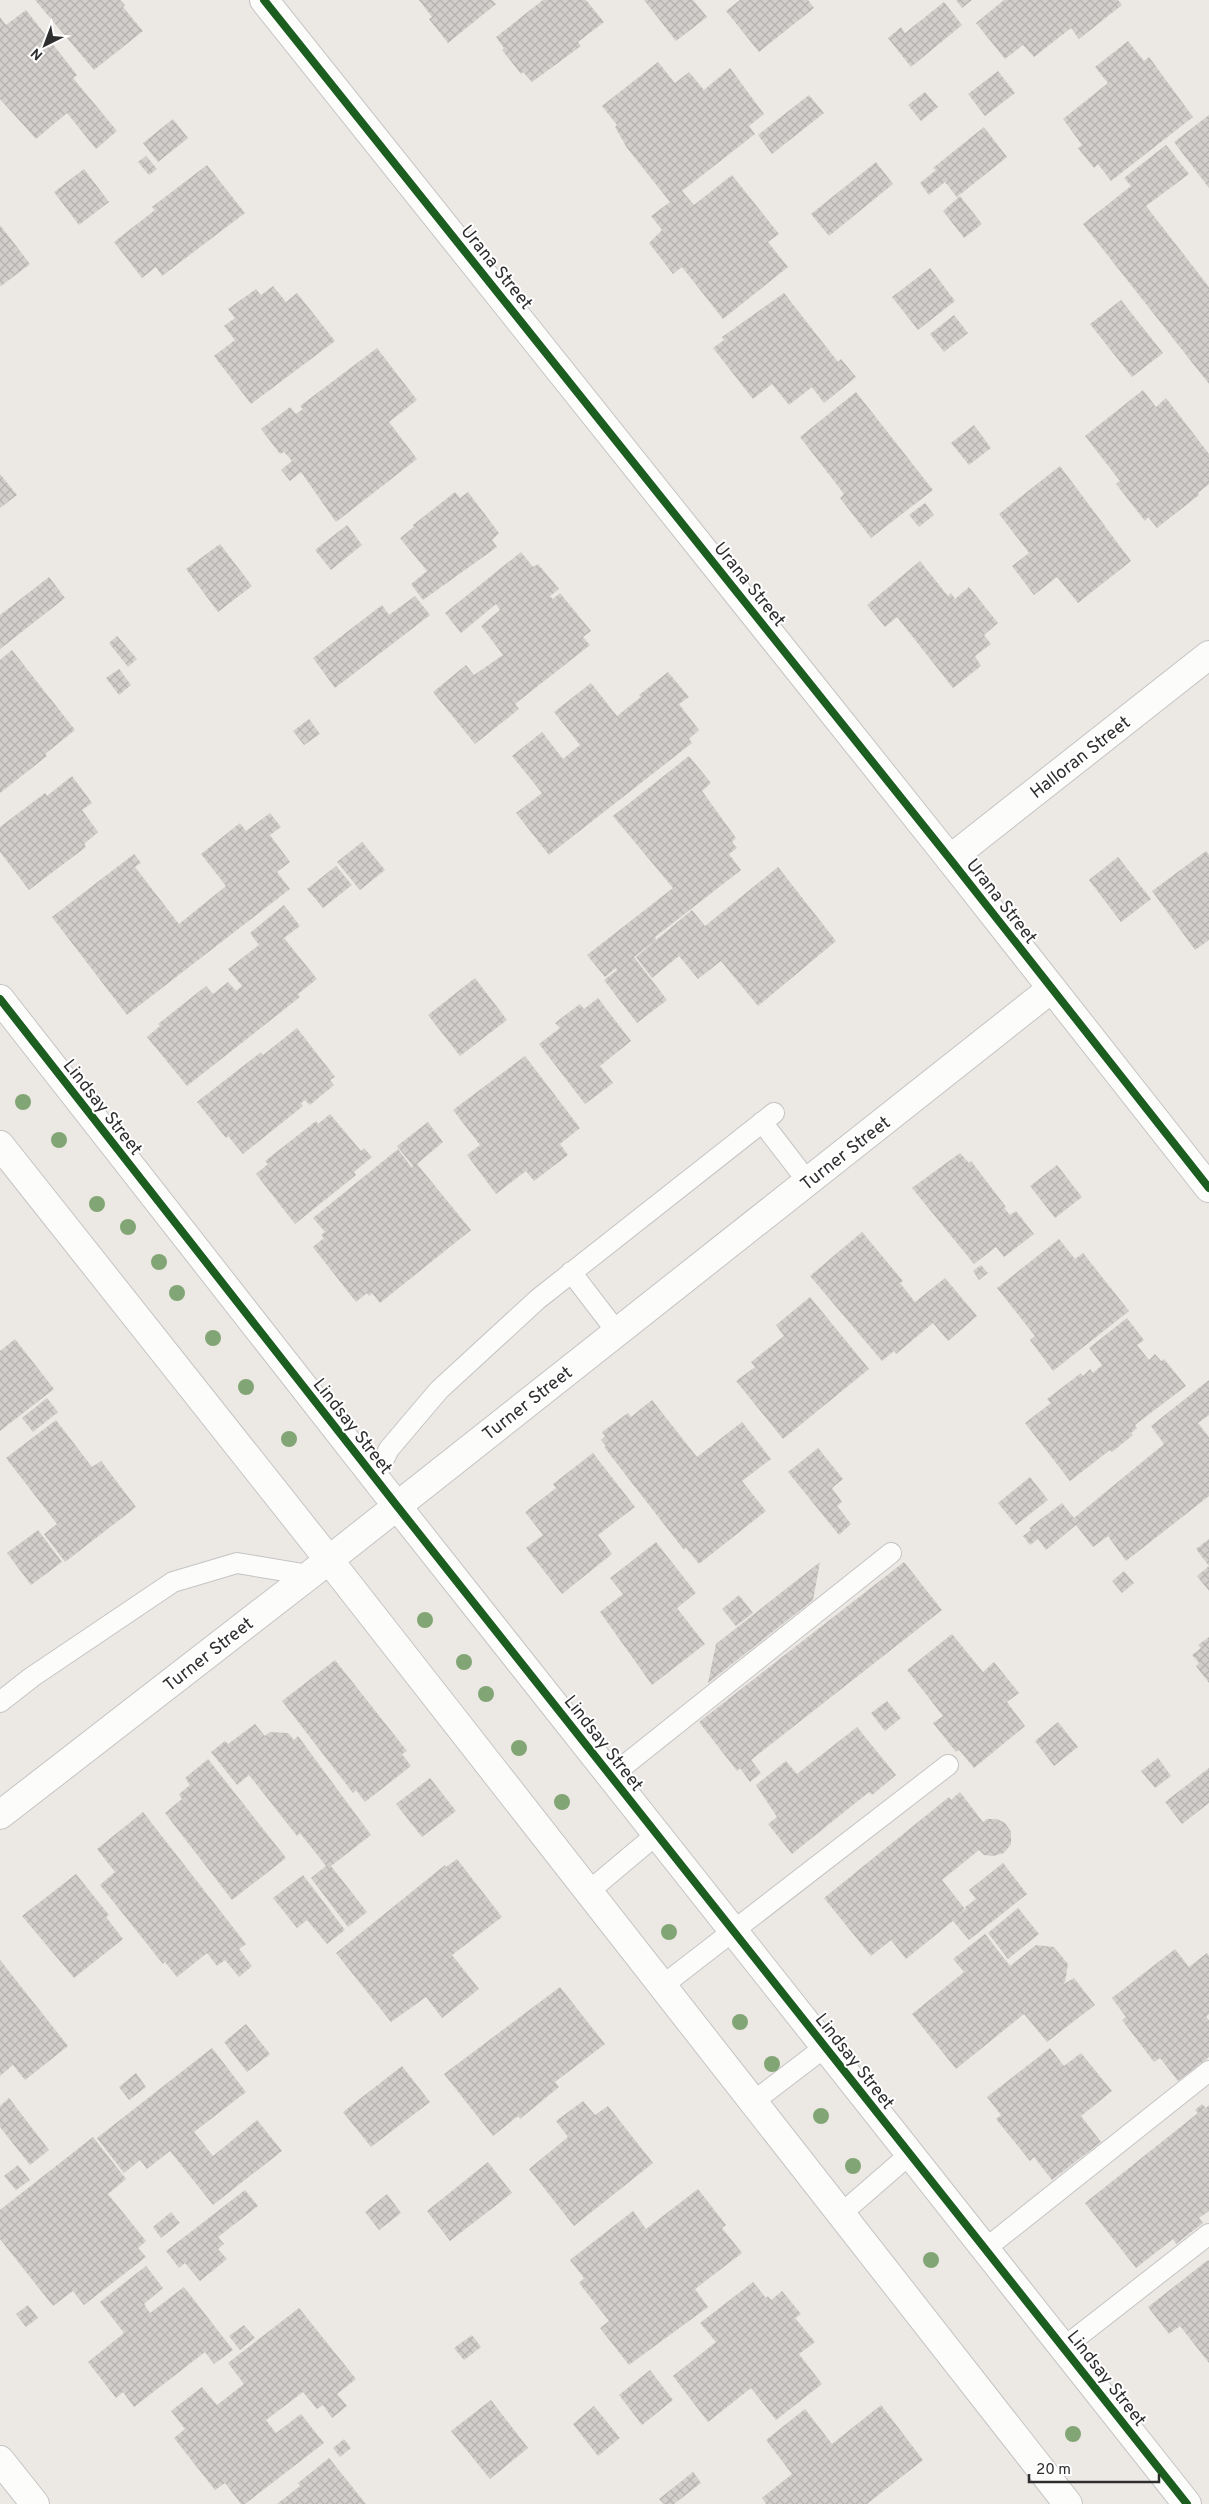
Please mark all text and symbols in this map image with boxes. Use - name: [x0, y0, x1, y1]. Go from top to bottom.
- north arrow: [20, 20, 70, 70]
- text: N: [28, 44, 47, 63]
- street label: Urana Street: [455, 221, 537, 315]
- street label: Urana Street: [708, 538, 790, 632]
- street label: Halloran Street: [1026, 712, 1136, 805]
- street label: Urana Street: [960, 855, 1041, 949]
- street label: Lindsay Street: [57, 1055, 147, 1161]
- street label: Turner Street: [796, 1112, 896, 1196]
- street label: Turner Street: [478, 1362, 578, 1446]
- street label: Lindsay Street: [307, 1374, 397, 1480]
- street label: Turner Street: [159, 1613, 259, 1697]
- street label: Lindsay Street: [558, 1691, 648, 1797]
- street label: Lindsay Street: [809, 2009, 899, 2115]
- street label: Lindsay Street: [1061, 2326, 1151, 2432]
- scale bar: [1029, 2452, 1159, 2484]
- text: 20 m: [1036, 2461, 1071, 2480]

